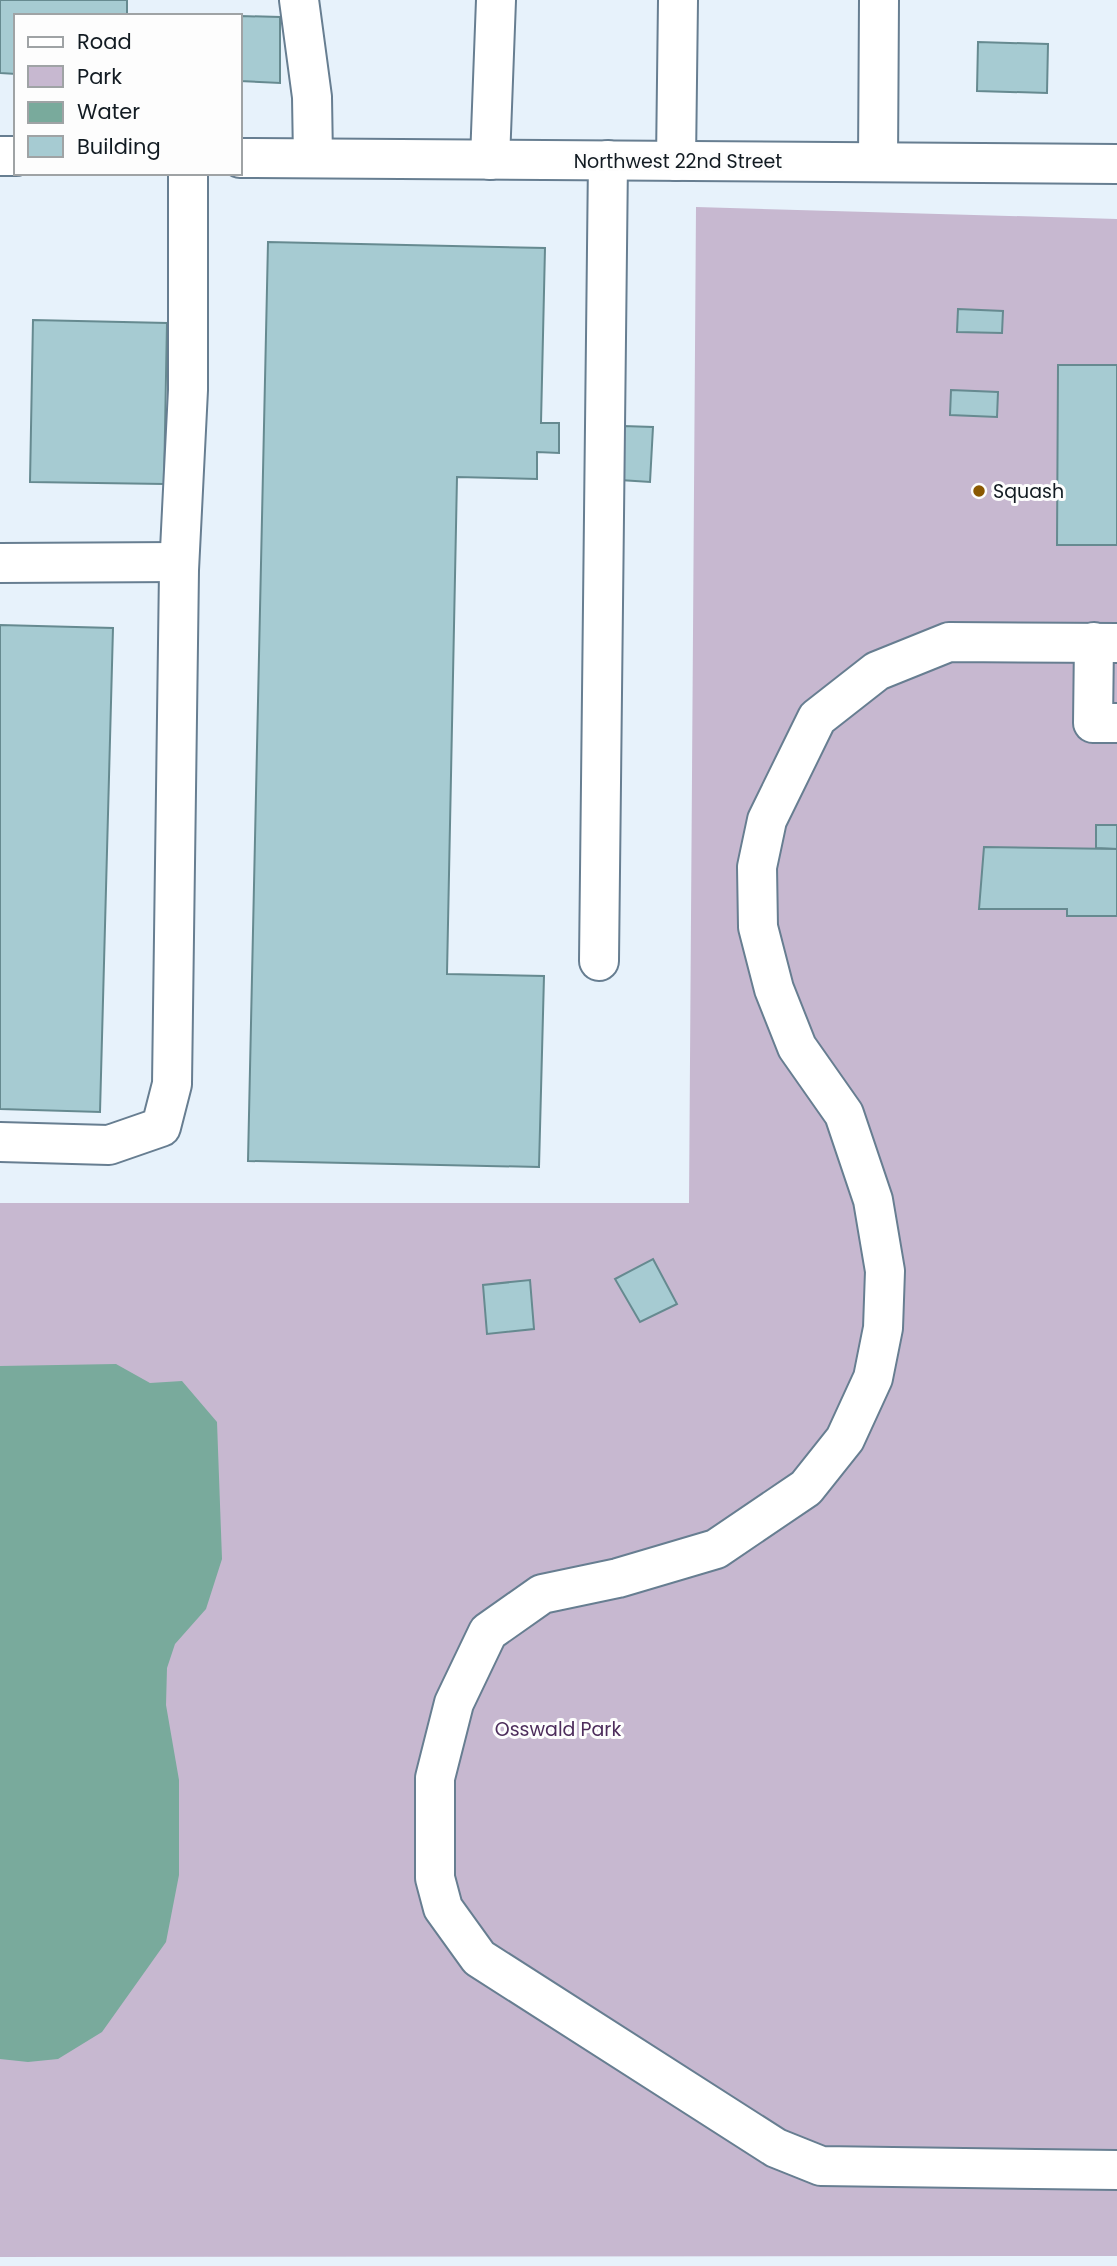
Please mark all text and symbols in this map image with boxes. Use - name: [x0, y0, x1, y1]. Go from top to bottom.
- legend: [14, 14, 242, 175]
- text: Road: [77, 27, 132, 56]
- text: Park: [77, 62, 122, 91]
- text: Water: [77, 97, 140, 126]
- text: Building: [77, 132, 161, 161]
- street label: Northwest 22nd Street: [574, 148, 782, 175]
- place label: Squash: [993, 478, 1064, 505]
- marker: Squash: [971, 483, 987, 499]
- park label: Osswald Park: [495, 1716, 621, 1743]

